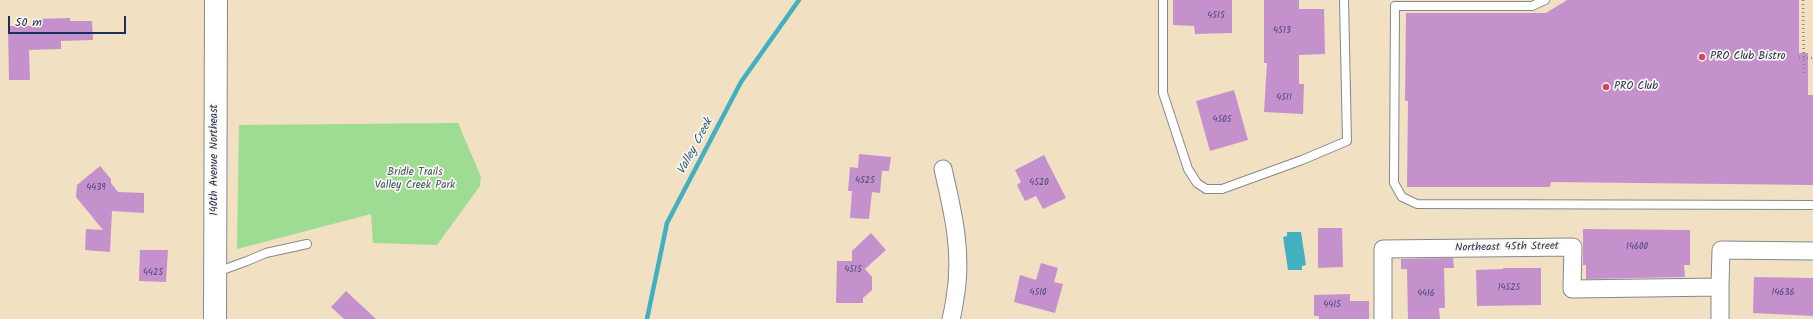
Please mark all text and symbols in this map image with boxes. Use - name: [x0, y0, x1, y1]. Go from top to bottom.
- scale bar: [10, 8, 128, 34]
- house number: 4515: [1207, 11, 1225, 21]
- text: 50 m: [15, 13, 42, 32]
- house number: 4513: [1273, 26, 1291, 36]
- place label: PRO Club Bistro: [1710, 50, 1786, 64]
- marker: PRO Club Bistro: [1697, 52, 1707, 62]
- place label: PRO Club: [1614, 80, 1658, 94]
- marker: PRO Club: [1601, 82, 1611, 92]
- house number: 4511: [1276, 93, 1292, 103]
- street label: 140th Avenue Northeast: [208, 104, 222, 216]
- house number: 4505: [1212, 115, 1232, 125]
- water label: Valley Creek: [675, 117, 717, 177]
- park label: Bridle Trails Valley Creek Park: [375, 166, 455, 192]
- house number: 4525: [855, 176, 875, 186]
- house number: 4520: [1029, 178, 1049, 188]
- house number: 4439: [86, 183, 106, 193]
- street label: Northeast 45th Street: [1455, 240, 1559, 256]
- house number: 14600: [1626, 242, 1648, 252]
- house number: 4515: [844, 265, 862, 275]
- house number: 4425: [143, 268, 163, 278]
- house number: 14525: [1498, 283, 1520, 293]
- house number: 4510: [1029, 288, 1047, 298]
- house number: 14636: [1772, 288, 1794, 298]
- house number: 4416: [1417, 289, 1435, 299]
- house number: 4415: [1323, 300, 1341, 310]

